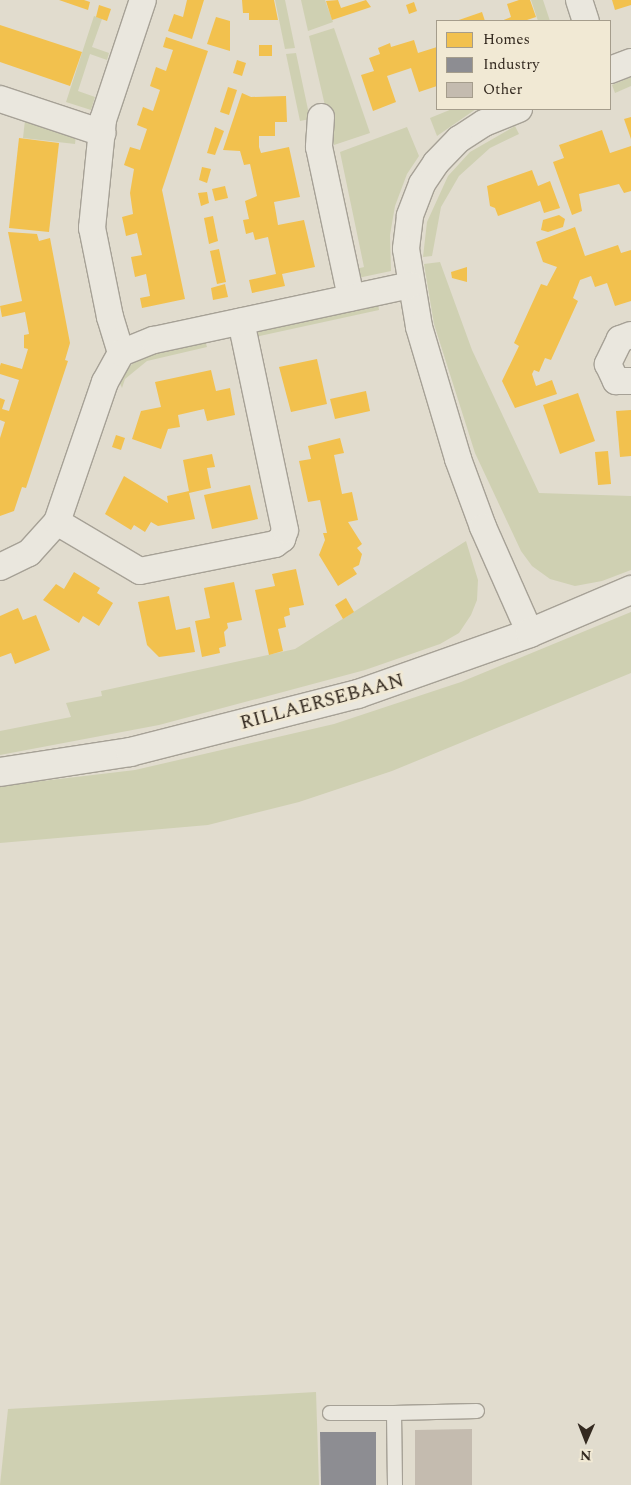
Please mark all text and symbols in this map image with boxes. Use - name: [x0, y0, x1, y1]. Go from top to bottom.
- legend: [436, 20, 611, 110]
- text: Homes: [483, 28, 530, 51]
- text: Industry: [483, 53, 539, 76]
- text: Other: [483, 78, 522, 101]
- street label: RILLAERSEBAAN: [237, 669, 407, 735]
- north arrow: [561, 1415, 611, 1465]
- text: N: [580, 1445, 592, 1466]

